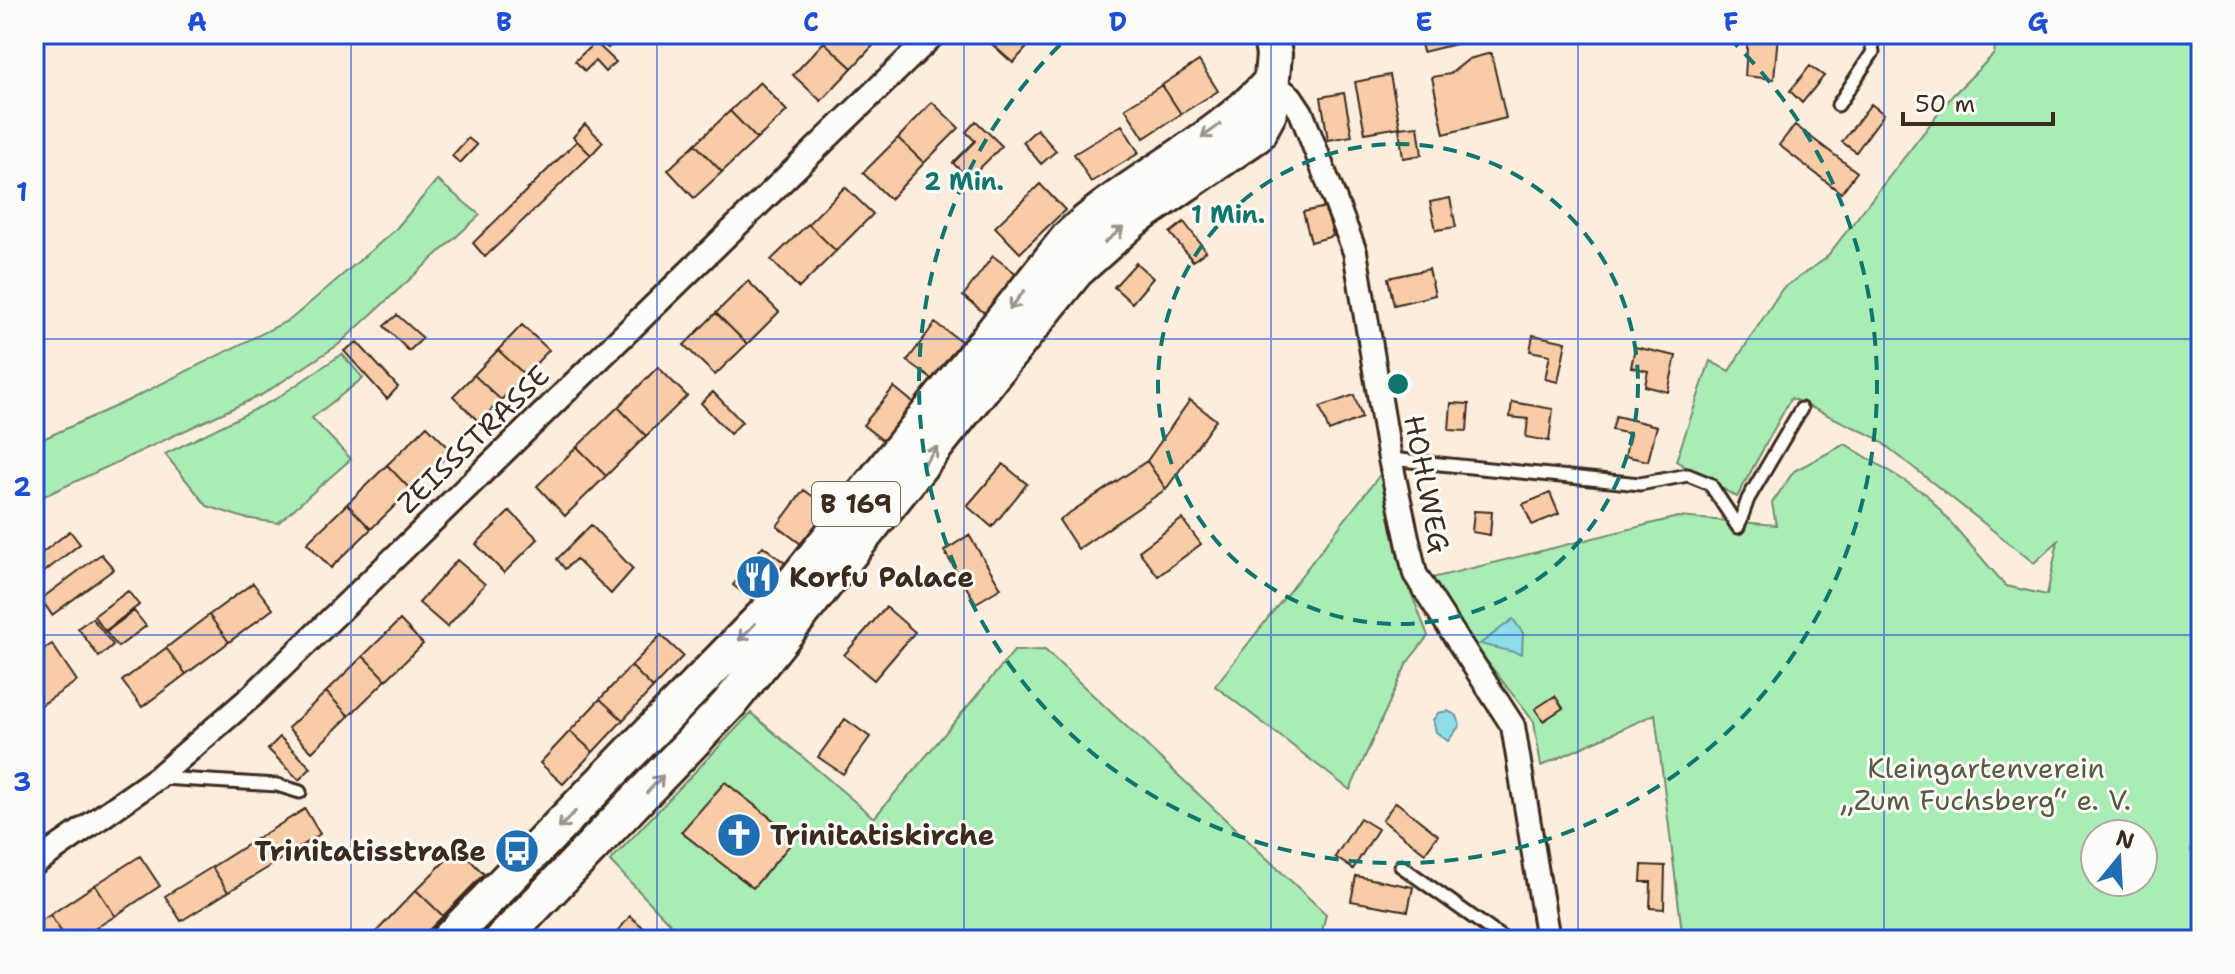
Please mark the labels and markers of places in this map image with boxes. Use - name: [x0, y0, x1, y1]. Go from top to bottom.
- centre of rings: [1384, 370, 1412, 398]
- restaurant icon: Korfu Palace: [734, 553, 782, 601]
- place label: Korfu Palace: [789, 558, 974, 596]
- church icon: Trinitatiskirche: [715, 811, 763, 859]
- place label: Trinitatiskirche: [770, 816, 994, 854]
- bus stop icon: Trinitatisstraße: [493, 827, 541, 875]
- place label: Trinitatisstraße: [254, 832, 486, 870]

